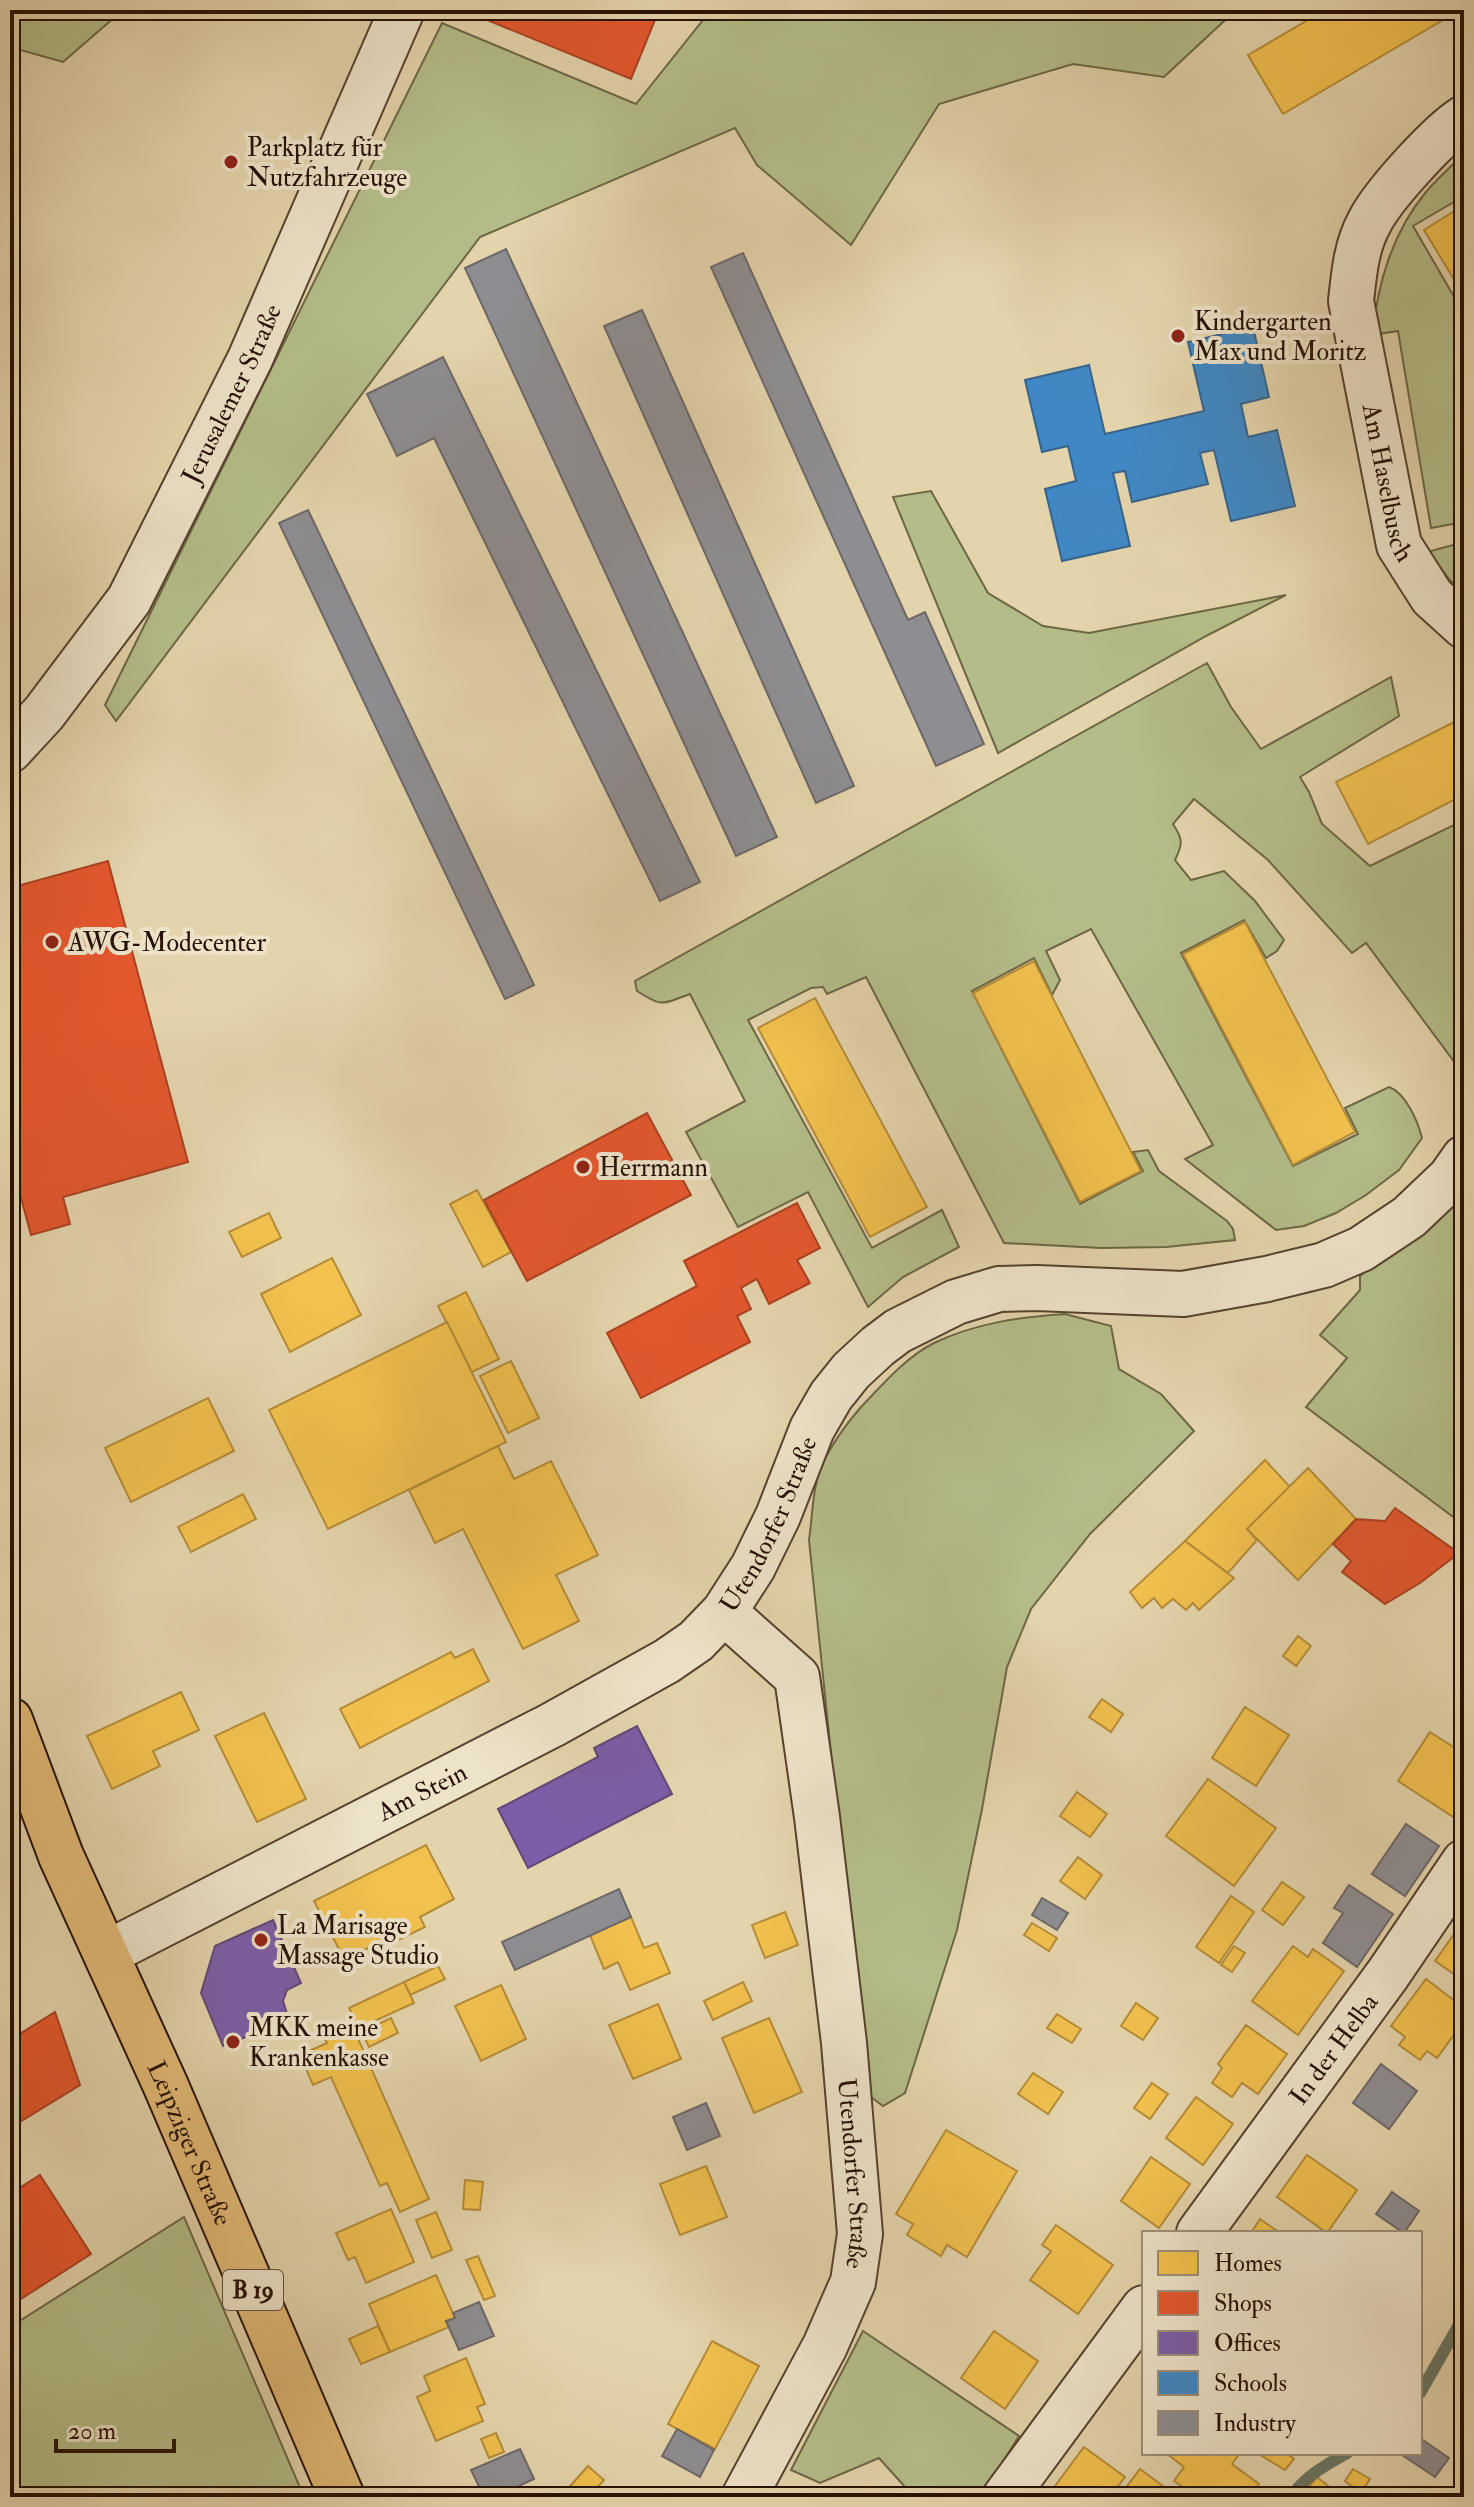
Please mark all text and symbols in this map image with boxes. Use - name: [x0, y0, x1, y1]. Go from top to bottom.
- place label: Parkplatz für Nutzfahrzeuge: [247, 132, 407, 194]
- marker: Parkplatz für Nutzfahrzeuge: [222, 153, 240, 171]
- street label: Jerusalemer Straße: [175, 299, 289, 490]
- place label: Kindergarten Max und Moritz: [1194, 306, 1367, 368]
- marker: Kindergarten Max und Moritz: [1169, 327, 1187, 345]
- street label: Am Haselbusch: [1354, 400, 1421, 568]
- place label: AWG-Modecenter: [67, 927, 266, 959]
- marker: AWG-Modecenter: [43, 933, 61, 951]
- place label: Herrmann: [599, 1152, 708, 1184]
- marker: Herrmann: [574, 1158, 592, 1176]
- street label: Utendorfer Straße: [713, 1432, 825, 1619]
- street label: Am Stein: [371, 1756, 473, 1829]
- place label: La Marisage Massage Studio: [277, 1910, 439, 1972]
- marker: La Marisage Massage Studio: [252, 1931, 270, 1949]
- street label: In der Helba: [1283, 1987, 1386, 2111]
- place label: MKK meine Krankenkasse: [249, 2012, 389, 2074]
- marker: MKK meine Krankenkasse: [224, 2033, 242, 2051]
- street label: Leipziger Straße: [140, 2056, 239, 2231]
- street label: Utendorfer Straße: [830, 2077, 875, 2271]
- legend: [1142, 2231, 1422, 2455]
- text: Homes: [1214, 2248, 1282, 2279]
- road number: B 19: [223, 2270, 283, 2310]
- text: Shops: [1214, 2288, 1272, 2319]
- text: Offices: [1214, 2328, 1281, 2359]
- text: Schools: [1214, 2368, 1287, 2399]
- scale bar: [56, 2403, 174, 2453]
- text: Industry: [1214, 2408, 1296, 2439]
- text: 20 m: [68, 2416, 117, 2447]

